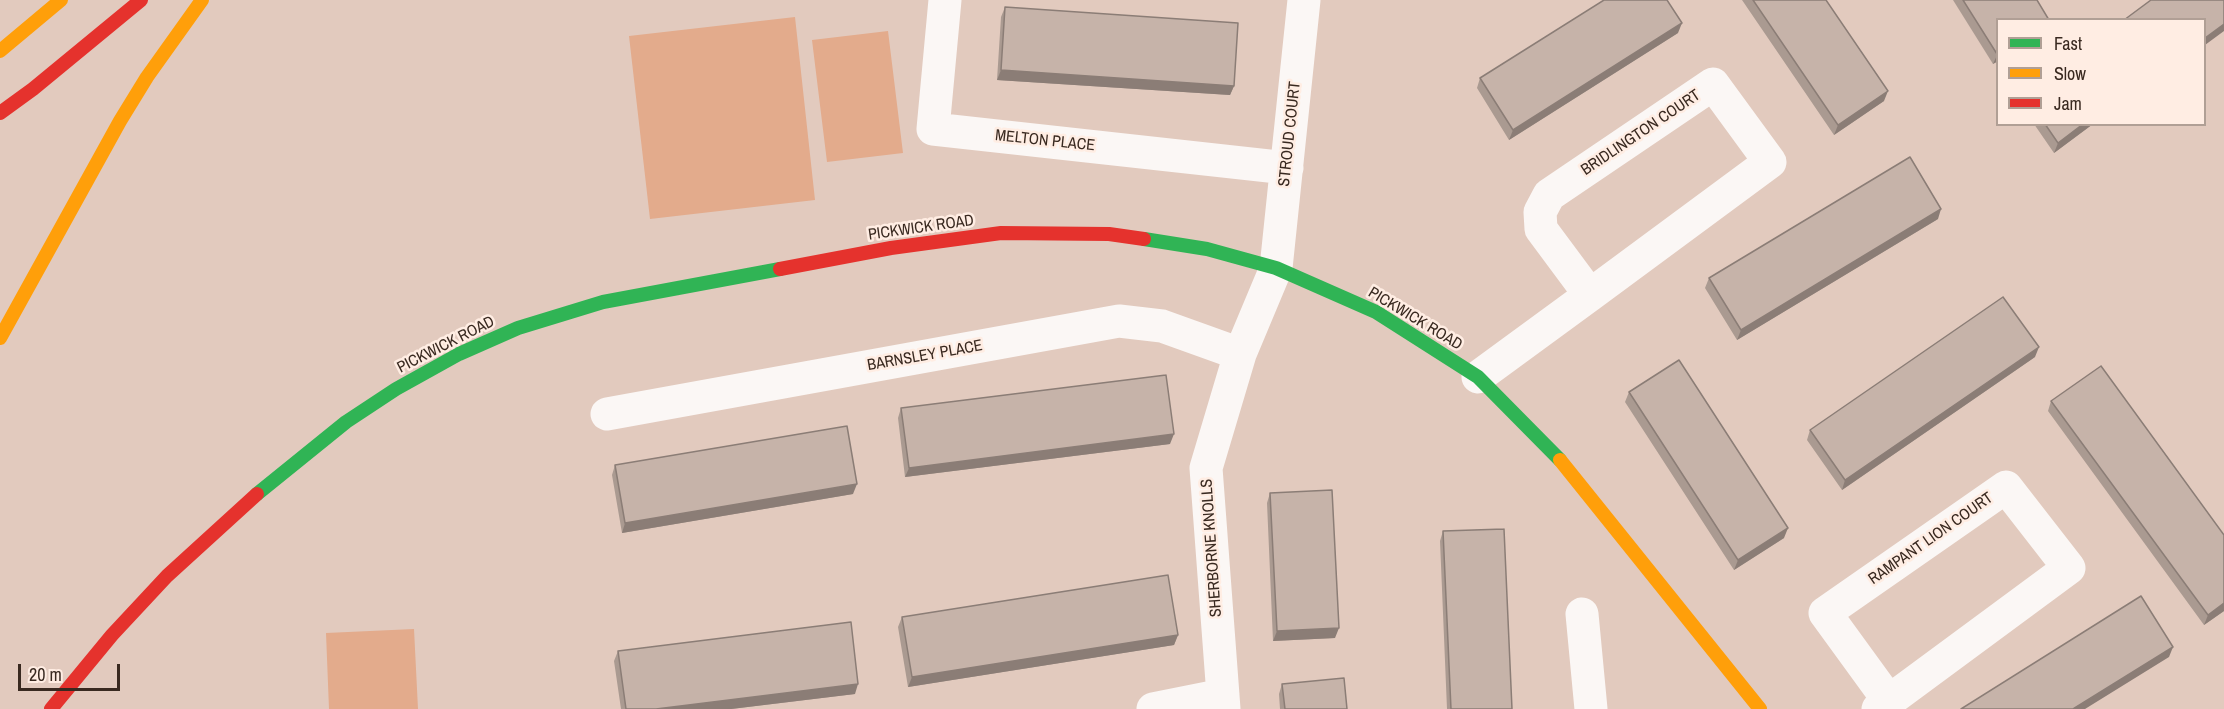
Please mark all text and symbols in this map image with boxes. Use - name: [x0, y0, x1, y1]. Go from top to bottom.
- legend: [1996, 18, 2206, 126]
- text: Fast: [2054, 31, 2082, 56]
- text: Slow: [2054, 61, 2086, 86]
- street label: STROUD COURT: [1275, 81, 1305, 187]
- street label: BRIDLINGTON COURT: [1578, 86, 1704, 180]
- text: Jam: [2054, 91, 2082, 116]
- street label: MELTON PLACE: [994, 126, 1096, 156]
- street label: PICKWICK ROAD: [867, 211, 975, 245]
- street label: PICKWICK ROAD: [1364, 283, 1466, 355]
- street label: PICKWICK ROAD: [394, 312, 498, 378]
- street label: BARNSLEY PLACE: [866, 336, 984, 376]
- street label: SHERBORNE KNOLLS: [1198, 478, 1226, 618]
- street label: RAMPANT LION COURT: [1865, 489, 1997, 589]
- scale bar: [21, 652, 123, 690]
- text: 20 m: [29, 662, 62, 687]

